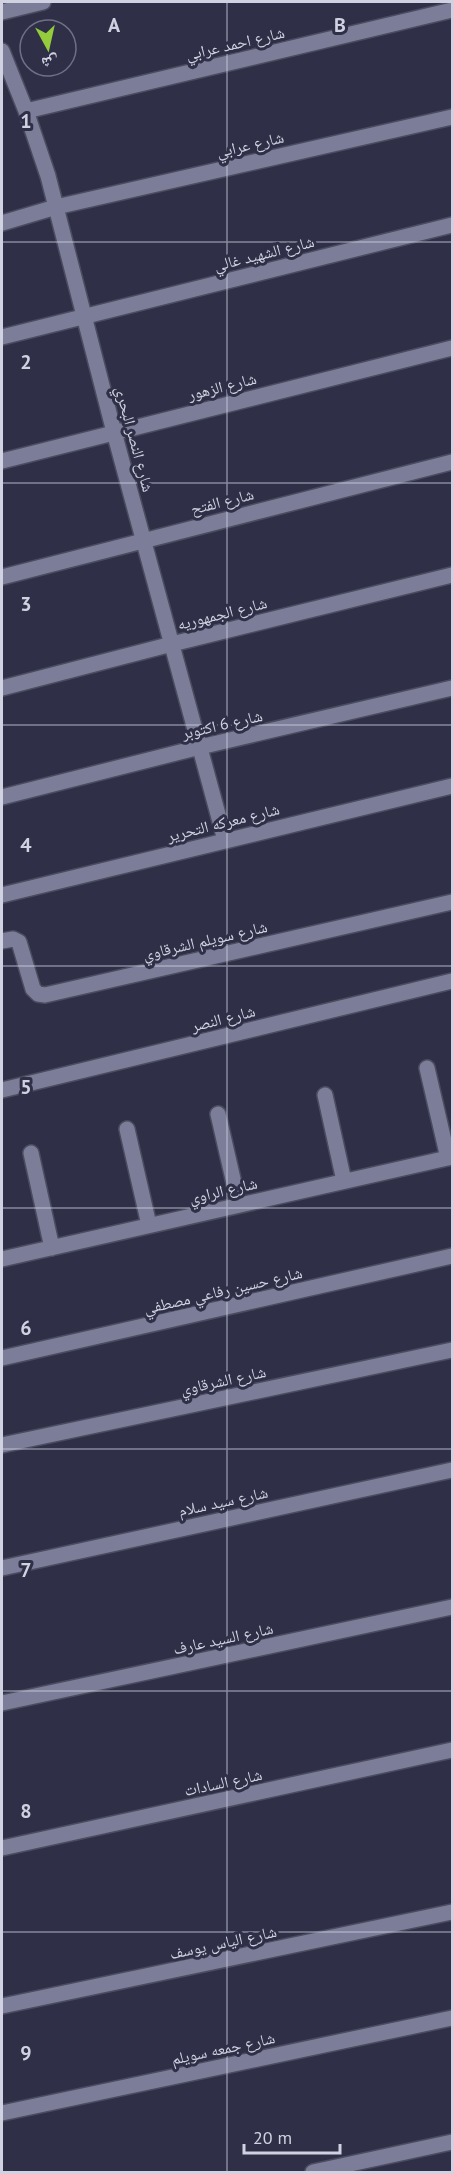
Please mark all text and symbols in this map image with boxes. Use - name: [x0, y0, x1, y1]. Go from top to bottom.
- text: A: [108, 12, 121, 38]
- text: B: [334, 12, 346, 38]
- north arrow: [18, 18, 78, 78]
- street label: شارع احمد عرابي: [184, 22, 287, 67]
- text: ش: [40, 52, 60, 74]
- text: 1: [20, 108, 32, 134]
- street label: شارع عرابي: [214, 127, 286, 164]
- street label: شارع الشهيد غالي: [212, 231, 317, 278]
- text: 2: [20, 349, 32, 375]
- street label: شارع الزهور: [185, 368, 259, 405]
- street label: شارع النصر البحري: [108, 384, 159, 495]
- street label: شارع الفتح: [188, 483, 256, 519]
- text: 3: [20, 591, 32, 617]
- street label: شارع الجمهوريه: [175, 592, 269, 635]
- street label: شارع 6 اكتوبر: [179, 705, 265, 744]
- street label: شارع معركه التحرير: [164, 798, 282, 847]
- text: 4: [20, 832, 32, 858]
- street label: شارع سويلم الشرقاوي: [141, 916, 270, 967]
- street label: شارع النصر: [188, 1000, 257, 1037]
- text: 5: [20, 1074, 32, 1100]
- street label: شارع الراوي: [187, 1172, 260, 1211]
- street label: شارع حسين رفاعي مصطفي: [142, 1262, 305, 1321]
- text: 6: [20, 1315, 32, 1341]
- street label: شارع الشرقاوي: [178, 1361, 268, 1402]
- street label: شارع سيد سلام: [176, 1482, 270, 1521]
- text: 7: [20, 1557, 32, 1583]
- street label: شارع السيد عارف: [171, 1618, 275, 1659]
- street label: شارع السادات: [182, 1764, 264, 1801]
- text: 8: [20, 1798, 32, 1824]
- street label: شارع الياس يوسف: [168, 1921, 278, 1964]
- street label: شارع جمعه سويلم: [169, 2027, 277, 2070]
- text: 9: [20, 2040, 32, 2066]
- scale bar: [244, 2117, 340, 2155]
- text: 20 m: [253, 2126, 292, 2149]

